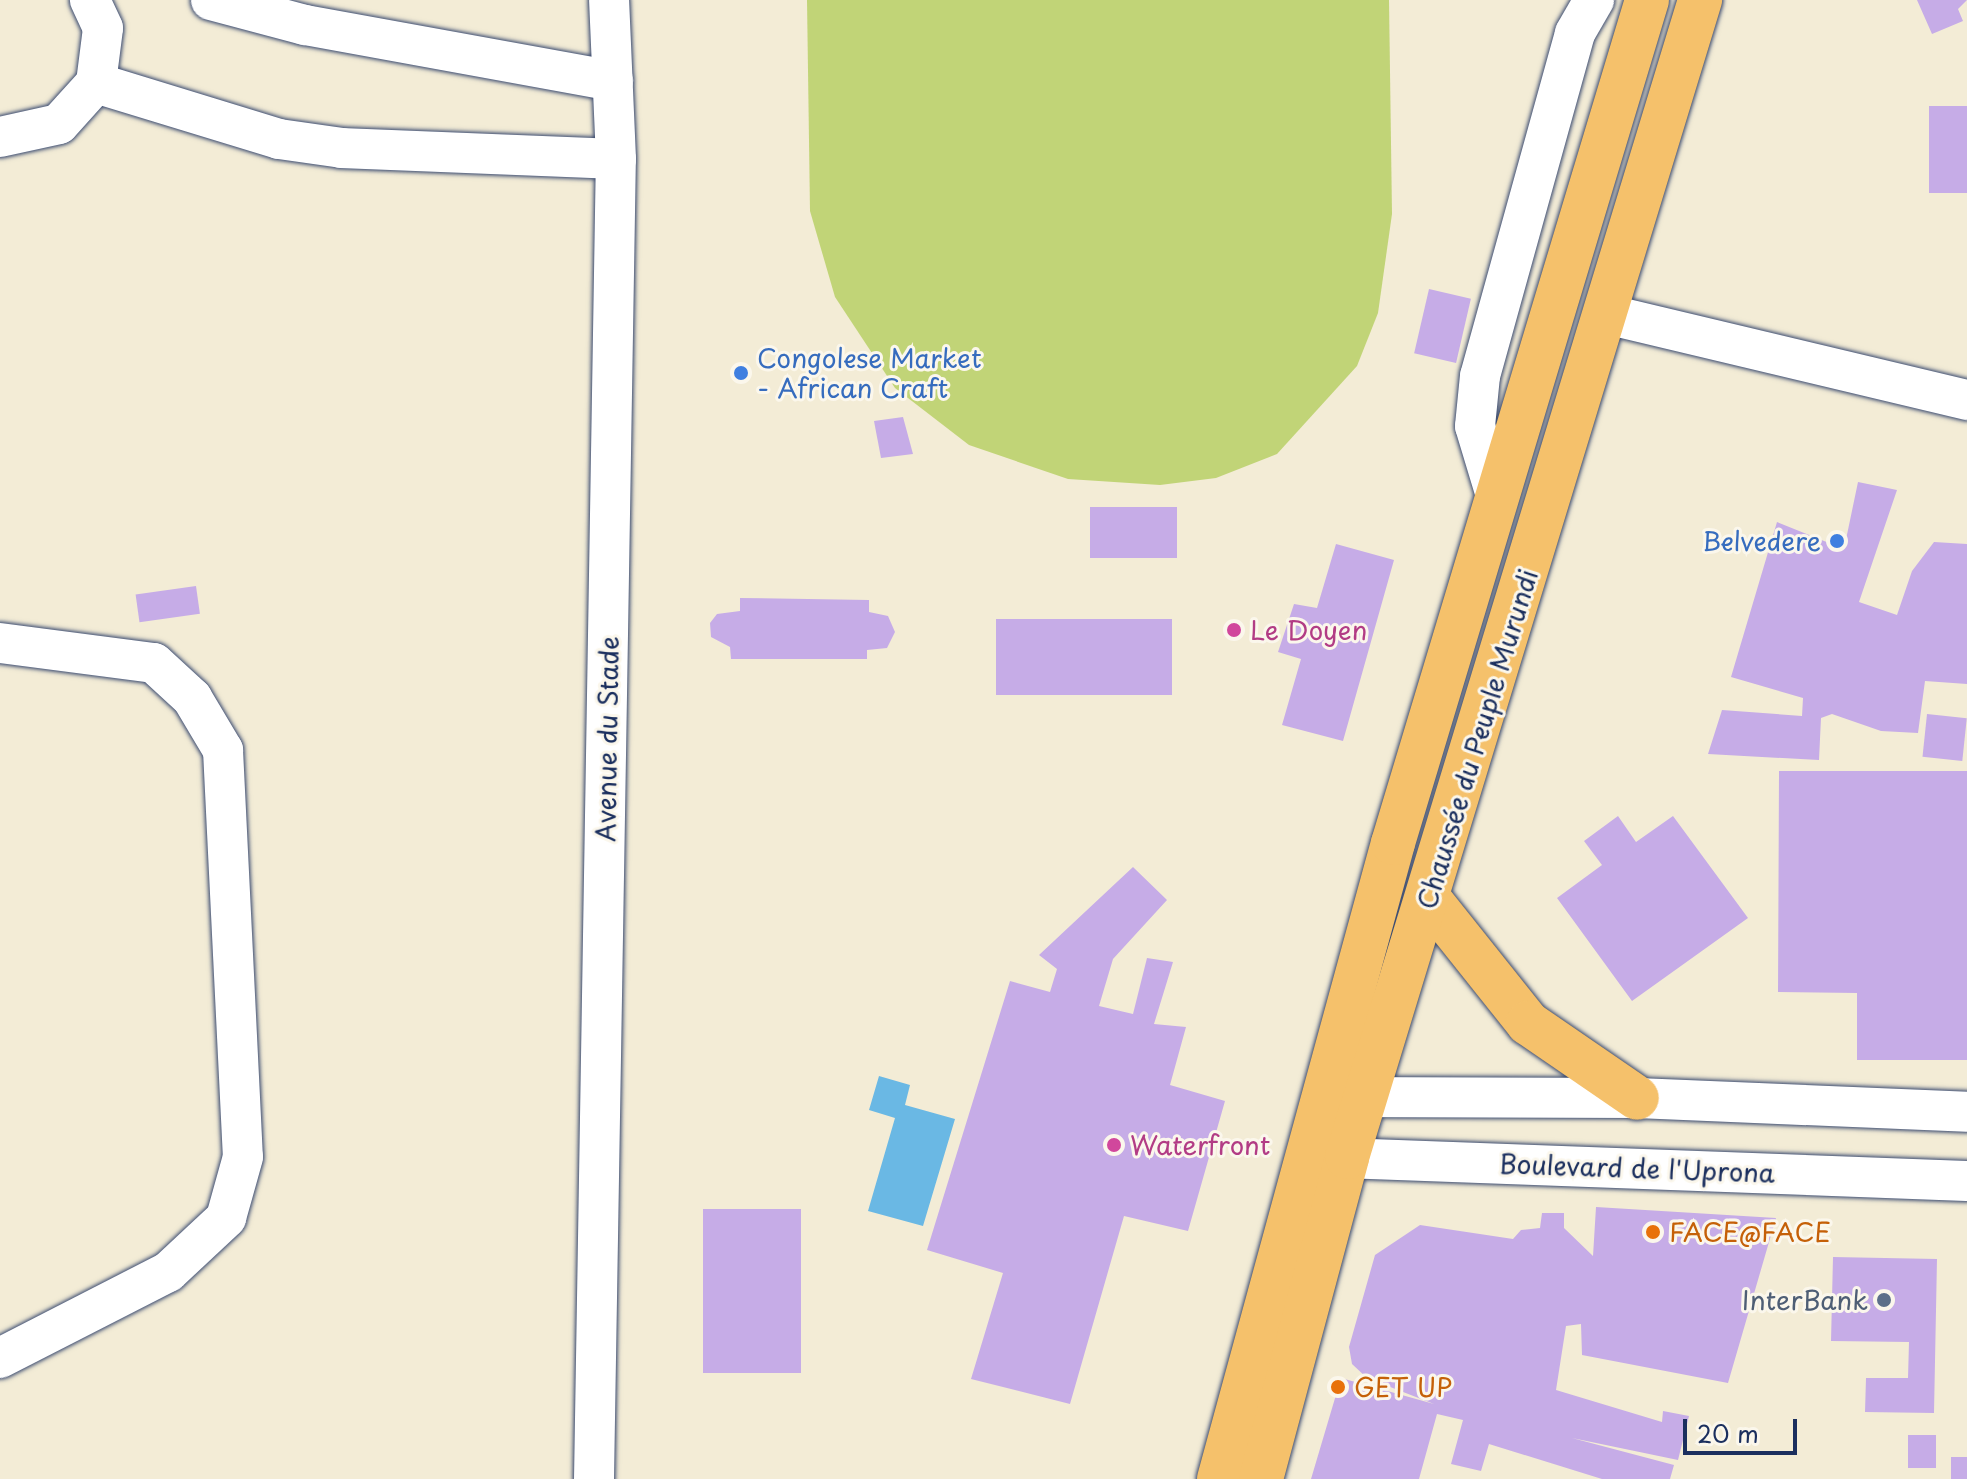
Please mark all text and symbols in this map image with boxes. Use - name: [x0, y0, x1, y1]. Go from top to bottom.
- place label: Congolese Market - African Craft: [757, 342, 983, 404]
- marker: Congolese Market - African Craft: [732, 364, 750, 382]
- place label: Belvedere: [1702, 525, 1821, 557]
- marker: Belvedere: [1828, 532, 1846, 550]
- street label: Chaussée du Peuple Murundi: [1410, 564, 1544, 914]
- place label: Le Doyen: [1250, 614, 1368, 646]
- marker: Le Doyen: [1225, 621, 1243, 639]
- street label: Avenue du Stade: [590, 635, 624, 843]
- place label: Waterfront: [1130, 1129, 1270, 1161]
- marker: Waterfront: [1105, 1136, 1123, 1154]
- street label: Boulevard de l'Uprona: [1498, 1148, 1776, 1188]
- place label: FACE@FACE: [1669, 1216, 1831, 1248]
- marker: FACE@FACE: [1644, 1223, 1662, 1241]
- place label: InterBank: [1742, 1284, 1868, 1316]
- marker: InterBank: [1875, 1291, 1893, 1309]
- place label: GET UP: [1354, 1371, 1455, 1403]
- marker: GET UP: [1329, 1378, 1347, 1396]
- scale bar: [1687, 1403, 1801, 1453]
- text: 20 m: [1697, 1415, 1759, 1451]

